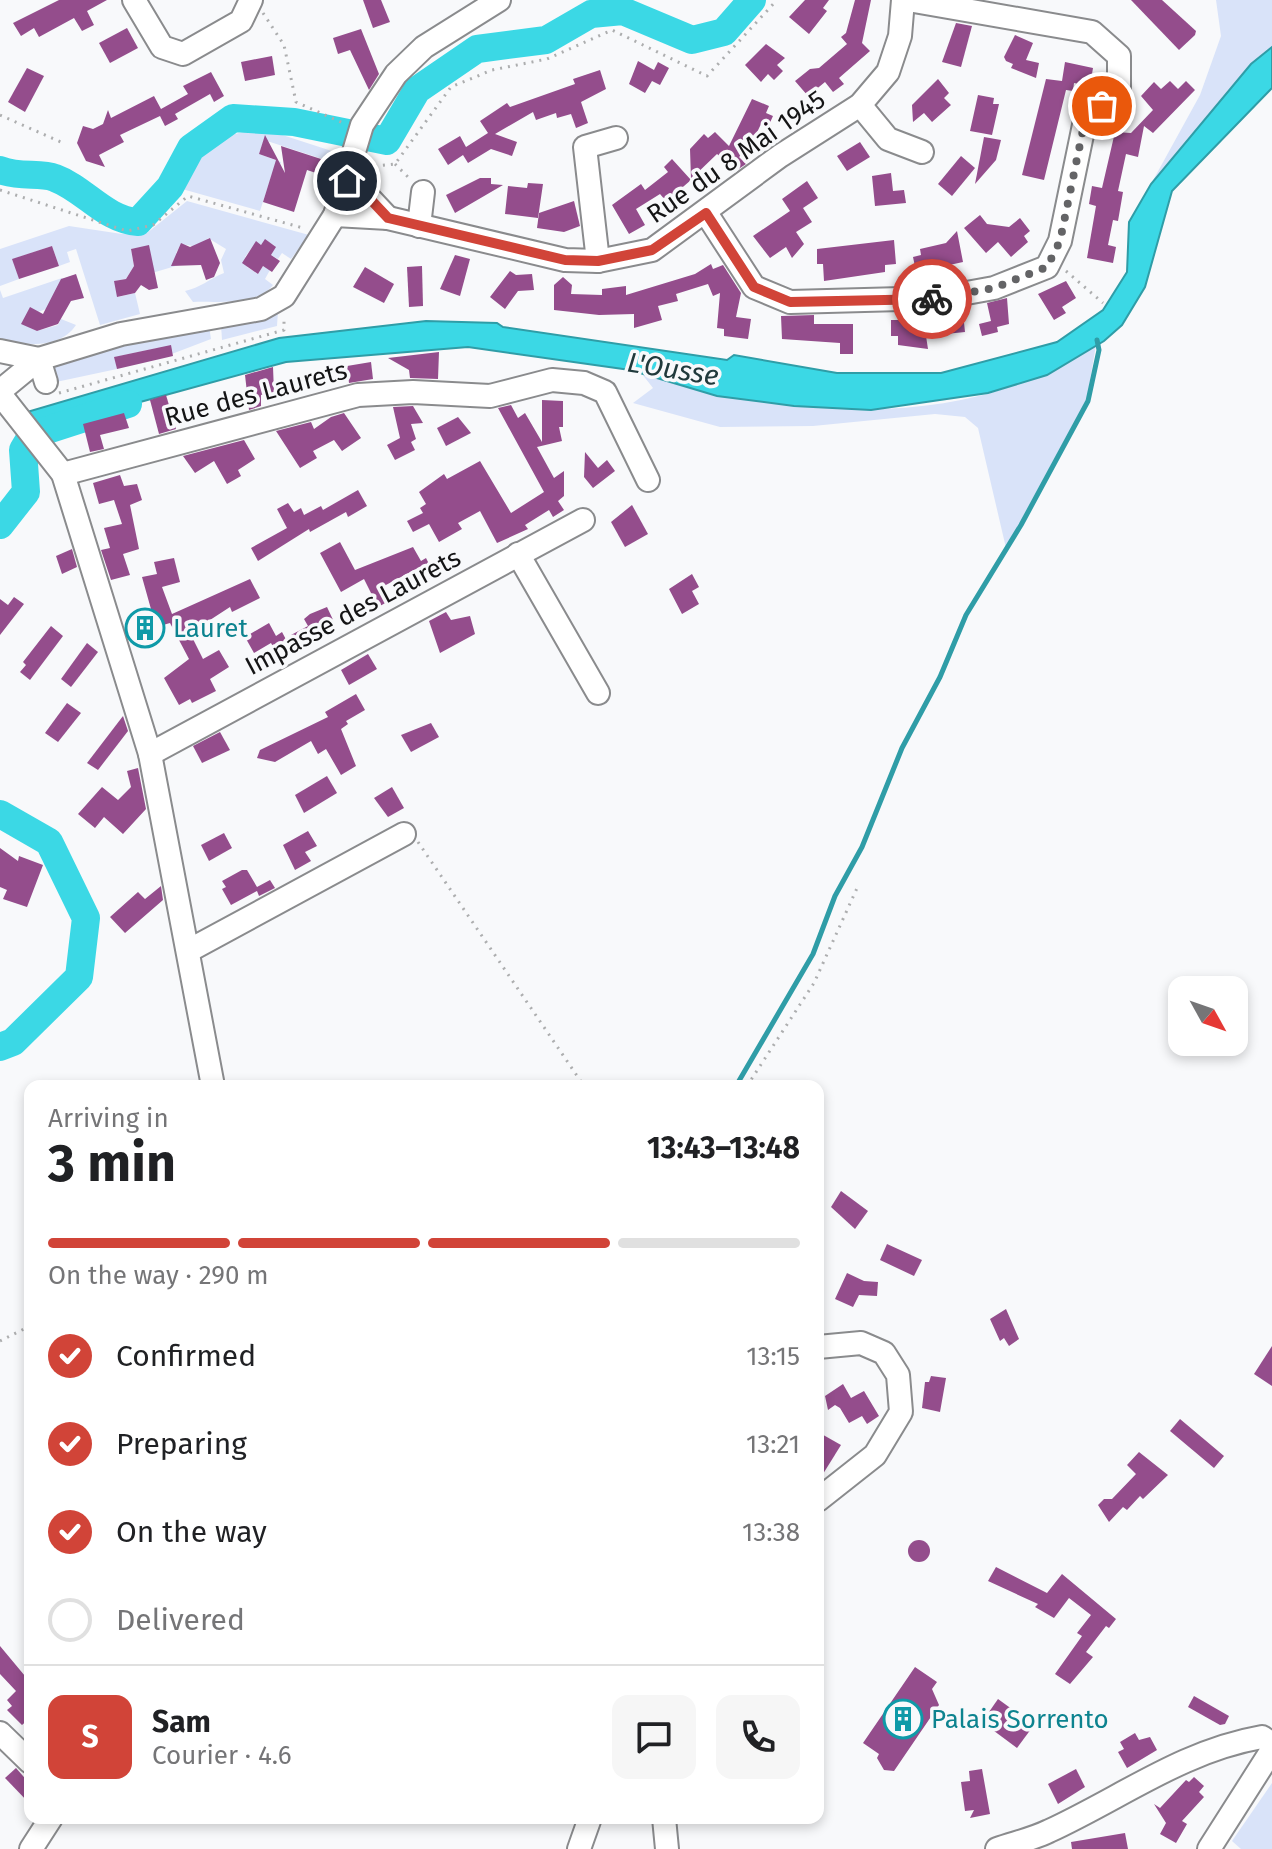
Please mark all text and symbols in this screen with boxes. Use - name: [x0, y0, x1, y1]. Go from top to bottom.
- pin: [1068, 72, 1136, 140]
- street label: Rue du 8 Mai 1945: [641, 84, 831, 230]
- icon: bag: [1080, 84, 1124, 128]
- pin: [313, 147, 381, 215]
- icon: home: [325, 159, 369, 203]
- courier: [892, 259, 972, 339]
- icon: bike: [910, 277, 954, 321]
- water label: L'Ousse: [625, 345, 721, 393]
- street label: Rue des Laurets: [161, 355, 351, 433]
- street label: Impasse des Laurets: [240, 542, 466, 682]
- building icon: Lauret: [124, 607, 166, 649]
- place label: Lauret: [173, 613, 248, 644]
- north arrow: [1168, 976, 1248, 1056]
- map controls: [1168, 976, 1248, 1056]
- text: Arriving in: [48, 1103, 169, 1134]
- text: 13:43–13:48: [647, 1130, 800, 1166]
- text: 3 min: [48, 1132, 176, 1195]
- text: On the way · 290 m: [48, 1260, 269, 1291]
- icon: check: [48, 1334, 92, 1378]
- text: Confirmed: [116, 1338, 256, 1374]
- text: 13:15: [746, 1341, 800, 1372]
- icon: check: [48, 1422, 92, 1466]
- text: Preparing: [116, 1426, 247, 1462]
- text: 13:21: [746, 1429, 800, 1460]
- icon: check: [48, 1510, 92, 1554]
- text: On the way: [116, 1514, 267, 1550]
- text: 13:38: [742, 1517, 800, 1548]
- text: Delivered: [116, 1602, 245, 1638]
- button: chat: [612, 1695, 696, 1779]
- button: phone: [716, 1695, 800, 1779]
- building icon: Palais Sorrento: [882, 1698, 924, 1740]
- text: Sam: [152, 1704, 211, 1740]
- place label: Palais Sorrento: [931, 1704, 1109, 1735]
- text: S: [81, 1719, 99, 1755]
- text: Courier · 4.6: [152, 1740, 292, 1771]

